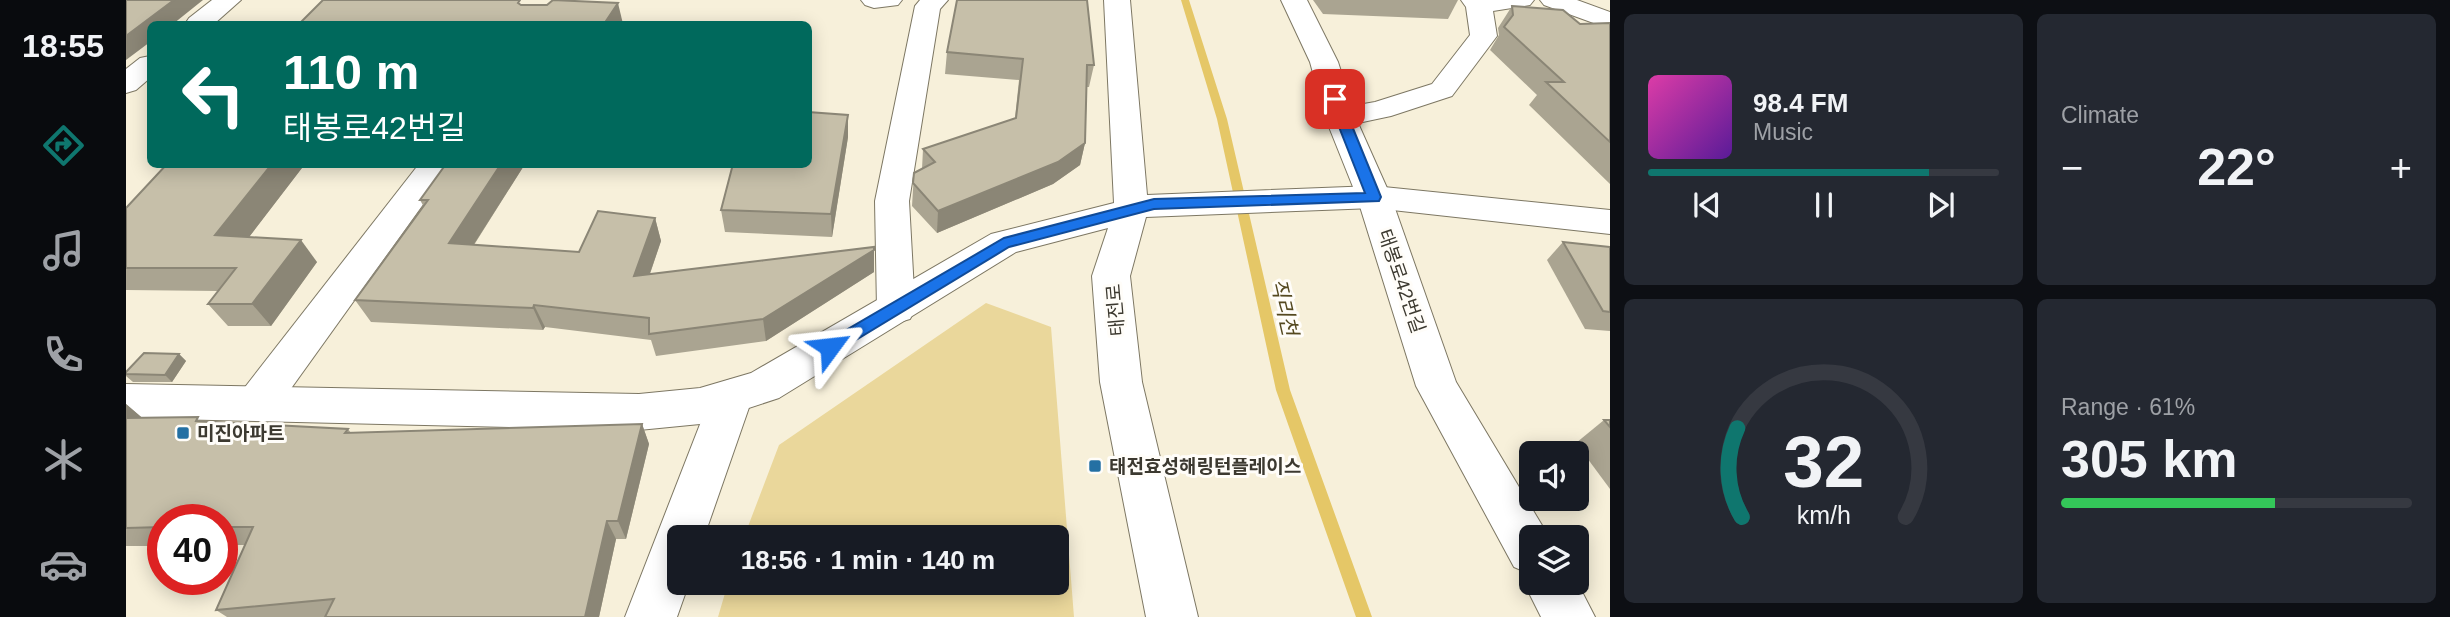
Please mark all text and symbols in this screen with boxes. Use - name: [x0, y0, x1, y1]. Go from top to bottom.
- text: 18:55: [22, 28, 104, 64]
- text: 110 m: [283, 45, 419, 99]
- icon: left: [168, 49, 259, 140]
- pin: [1305, 69, 1365, 129]
- icon: arrive: [1316, 80, 1354, 118]
- text: 98.4 FM: [1753, 88, 1848, 118]
- text: Climate: [2061, 102, 2139, 128]
- text: 태봉로42번길: [283, 110, 466, 146]
- text: Music: [1753, 119, 1813, 145]
- icon: directions: [39, 121, 88, 170]
- text: 22°: [2197, 138, 2276, 196]
- text: −: [2061, 147, 2083, 189]
- text: +: [2390, 147, 2412, 189]
- icon: previous: [1688, 186, 1726, 224]
- icon: pause: [1805, 186, 1843, 224]
- icon: next: [1922, 186, 1960, 224]
- icon: music: [39, 226, 88, 275]
- street label: 태봉로42번길: [1374, 226, 1429, 336]
- water label: 직리천: [1267, 276, 1303, 340]
- street label: 태전로: [1103, 283, 1128, 337]
- position arrow: [793, 310, 867, 384]
- icon: phone: [39, 330, 88, 379]
- text: Range · 61%: [2061, 394, 2195, 420]
- text: 32: [1783, 421, 1864, 502]
- place label: 미진아파트: [197, 423, 284, 444]
- marker: 미진아파트: [175, 425, 191, 441]
- text: 305 km: [2061, 430, 2237, 488]
- icon: climate: [39, 435, 88, 484]
- map controls: [1519, 441, 1589, 595]
- button: sound: [1519, 441, 1589, 511]
- place label: 태전효성해링턴플레이스: [1109, 456, 1301, 477]
- marker: 태전효성해링턴플레이스: [1087, 458, 1103, 474]
- text: km/h: [1796, 501, 1851, 529]
- speed limit sign: 40: [147, 504, 238, 595]
- button: layers: [1519, 525, 1589, 595]
- icon: car: [39, 540, 88, 589]
- text: 18:56 · 1 min · 140 m: [741, 545, 995, 575]

